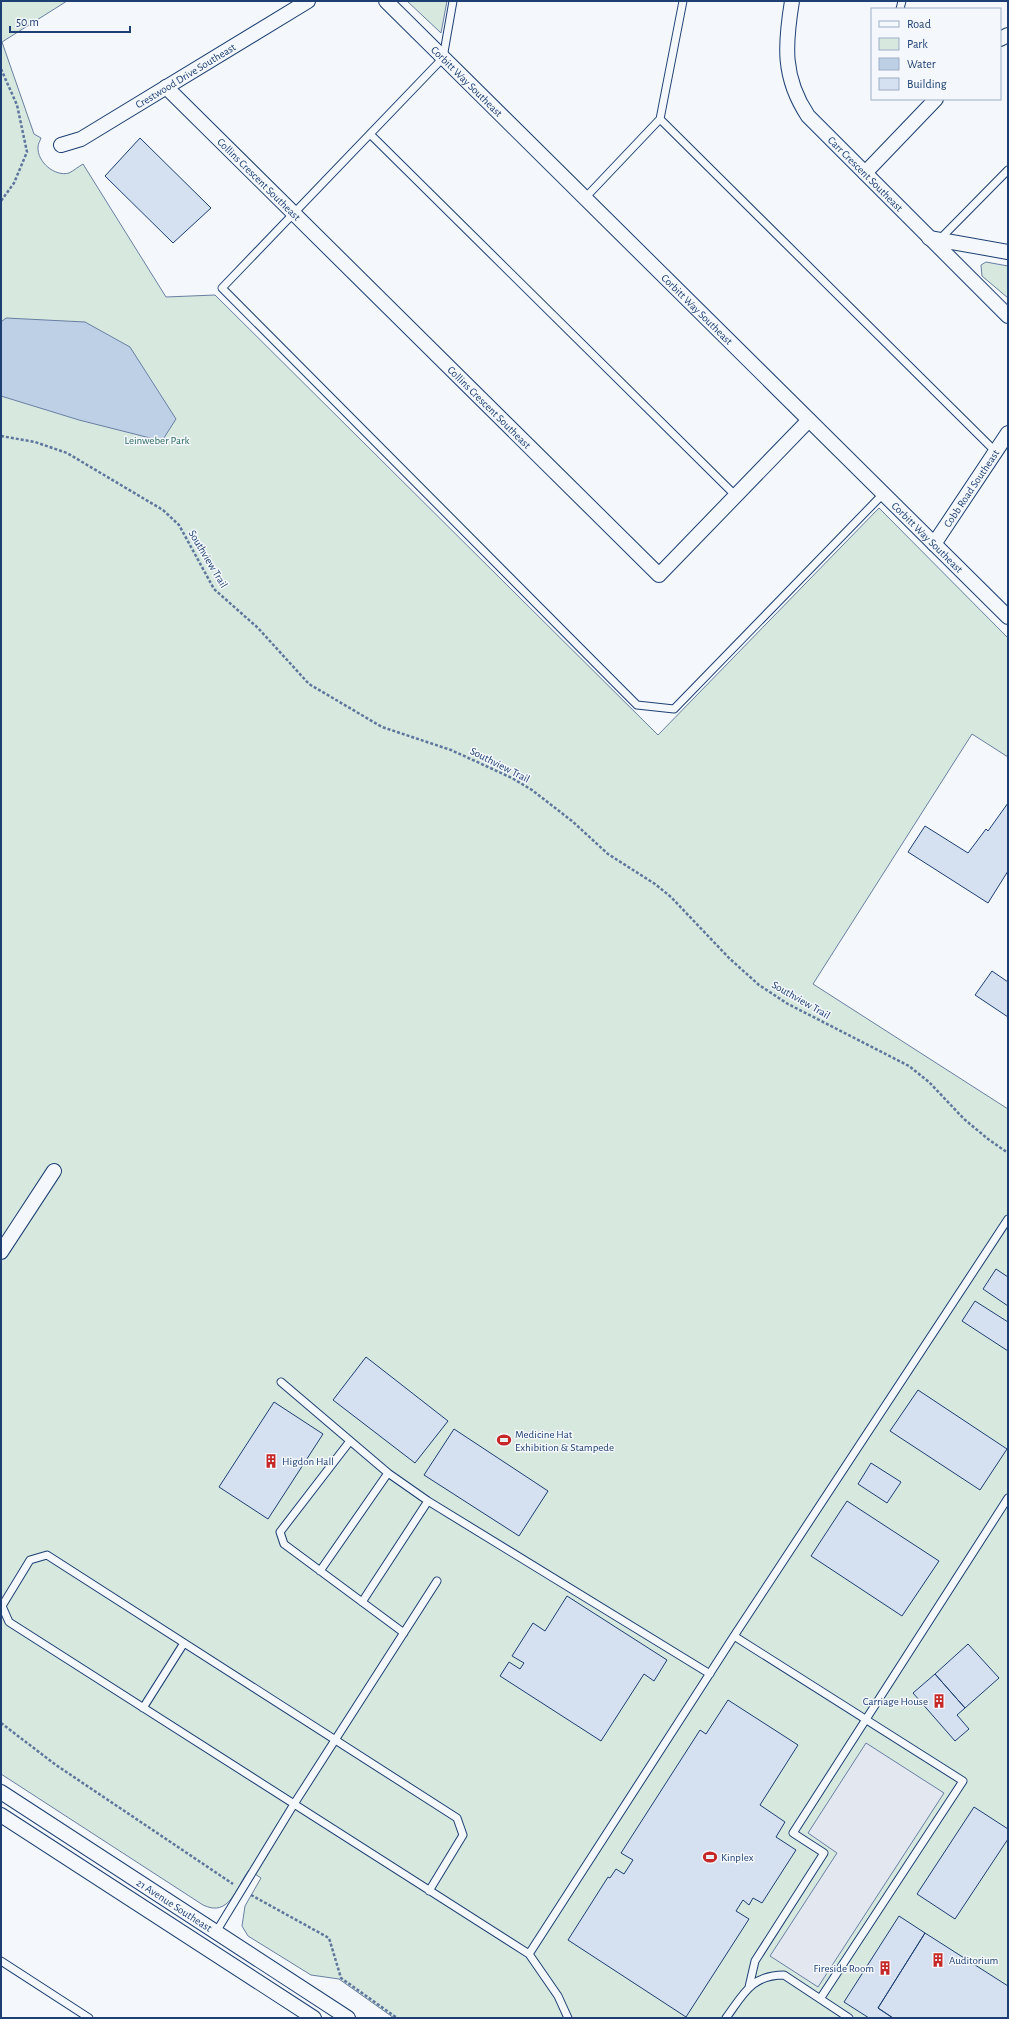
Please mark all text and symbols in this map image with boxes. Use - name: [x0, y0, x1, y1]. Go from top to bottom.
- scale bar: [10, 8, 130, 34]
- legend: [871, 8, 1001, 100]
- text: 50 m: [16, 16, 39, 28]
- text: Road: [907, 18, 931, 30]
- text: Park: [907, 38, 928, 50]
- street label: Crestwood Drive Southeast: [133, 41, 238, 110]
- street label: Corbitt Way Southeast: [429, 44, 505, 119]
- text: Water: [907, 58, 936, 70]
- text: Building: [907, 78, 947, 90]
- street label: Carr Crescent Southeast: [826, 134, 906, 214]
- street label: Collins Crescent Southeast: [215, 136, 303, 223]
- street label: Corbitt Way Southeast: [659, 272, 735, 347]
- street label: Collins Crescent Southeast: [446, 364, 533, 451]
- park label: Leinweber Park: [124, 435, 190, 446]
- street label: Cobb Road Southeast: [941, 447, 1001, 529]
- street label: Corbitt Way Southeast: [890, 500, 965, 575]
- street label: Southview Trail: [186, 528, 230, 590]
- street label: Southview Trail: [468, 745, 532, 785]
- street label: Southview Trail: [770, 979, 832, 1021]
- place label: Medicine Hat Exhibition & Stampede: [515, 1429, 614, 1453]
- sports icon: Medicine Hat Exhibition & Stampede: [496, 1432, 512, 1448]
- building icon: Higdon Hall: [263, 1453, 279, 1469]
- place label: Higdon Hall: [282, 1456, 334, 1467]
- building icon: Carriage House: [931, 1693, 947, 1709]
- place label: Carriage House: [863, 1696, 928, 1707]
- sports icon: Kinplex: [702, 1849, 718, 1865]
- place label: Kinplex: [721, 1852, 754, 1863]
- street label: 21 Avenue Southeast: [135, 1876, 215, 1934]
- building icon: Auditorium: [930, 1952, 946, 1968]
- place label: Auditorium: [949, 1955, 998, 1966]
- building icon: Fireside Room: [877, 1960, 893, 1976]
- place label: Fireside Room: [813, 1963, 874, 1974]

